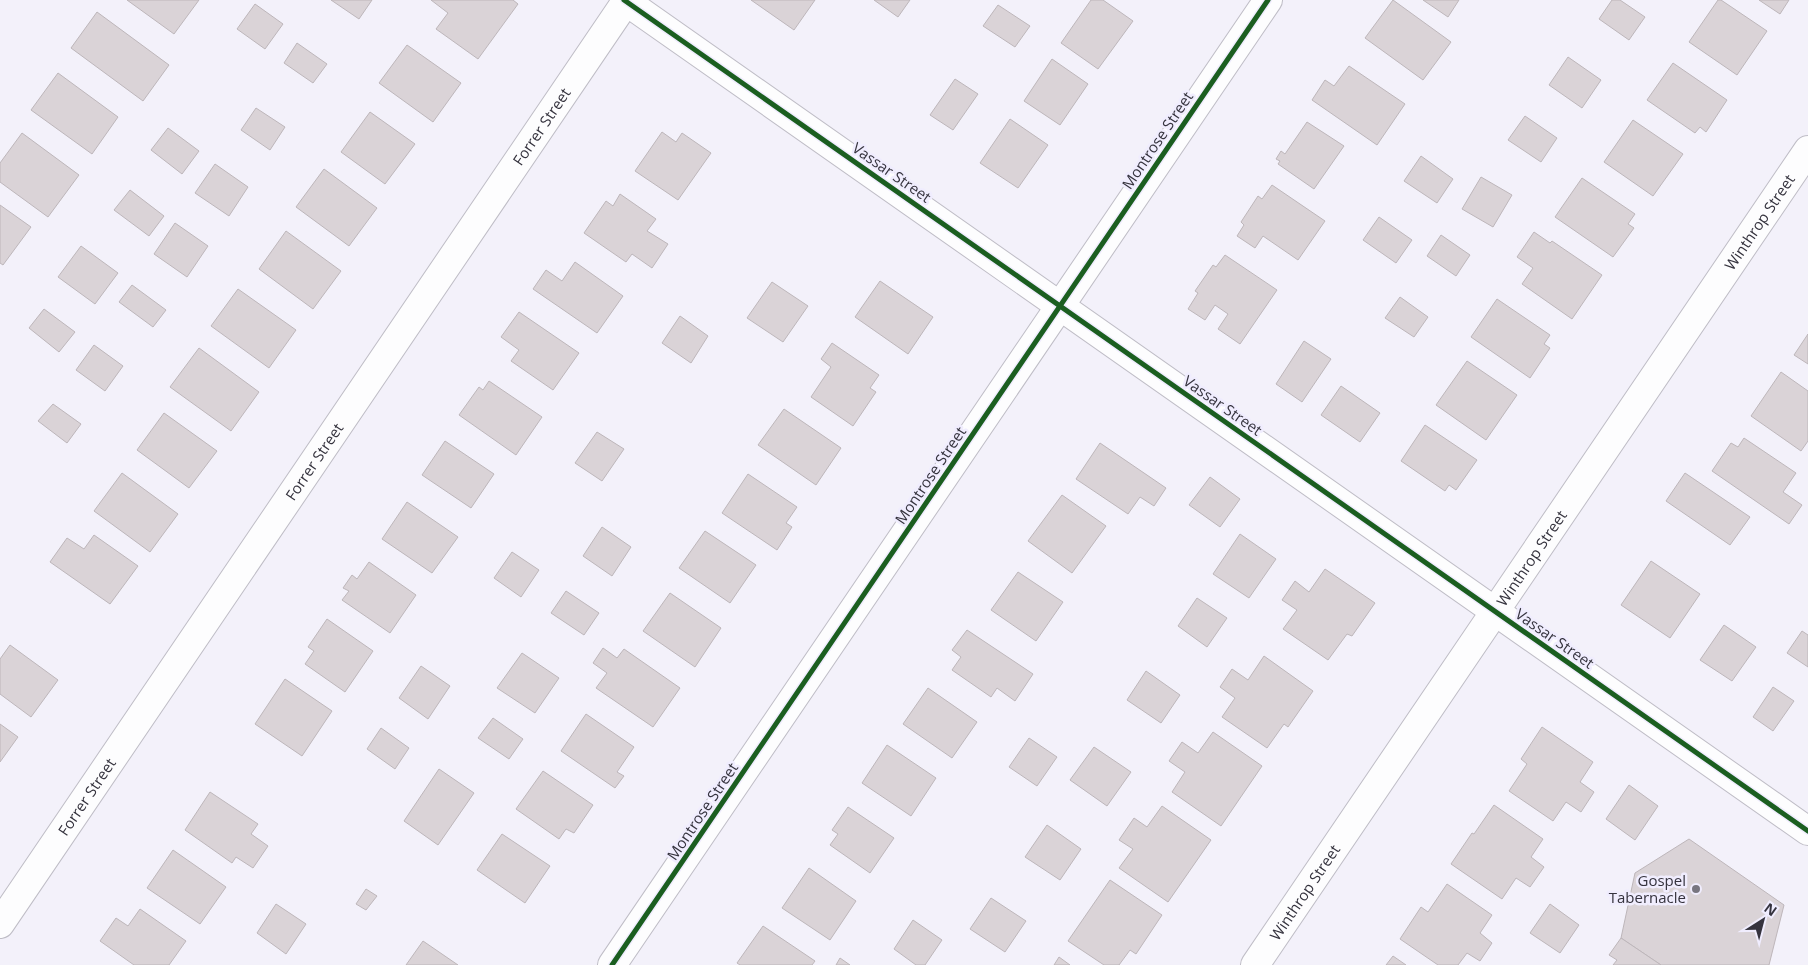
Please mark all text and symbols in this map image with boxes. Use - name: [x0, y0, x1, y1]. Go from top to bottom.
- street label: Forrer Street: [508, 84, 575, 169]
- street label: Montrose Street: [1117, 87, 1197, 193]
- street label: Vassar Street: [849, 137, 935, 207]
- street label: Winthrop Street: [1720, 170, 1799, 274]
- street label: Vassar Street: [1180, 370, 1266, 440]
- street label: Forrer Street: [280, 419, 347, 504]
- street label: Montrose Street: [890, 422, 970, 528]
- street label: Winthrop Street: [1492, 506, 1571, 610]
- street label: Vassar Street: [1512, 603, 1598, 673]
- street label: Forrer Street: [53, 754, 120, 839]
- street label: Montrose Street: [662, 758, 742, 864]
- street label: Winthrop Street: [1265, 840, 1344, 944]
- place label: Gospel Tabernacle: [1609, 870, 1686, 907]
- marker: Gospel Tabernacle: [1690, 883, 1702, 895]
- north arrow: [1738, 895, 1788, 945]
- text: N: [1761, 898, 1781, 920]

